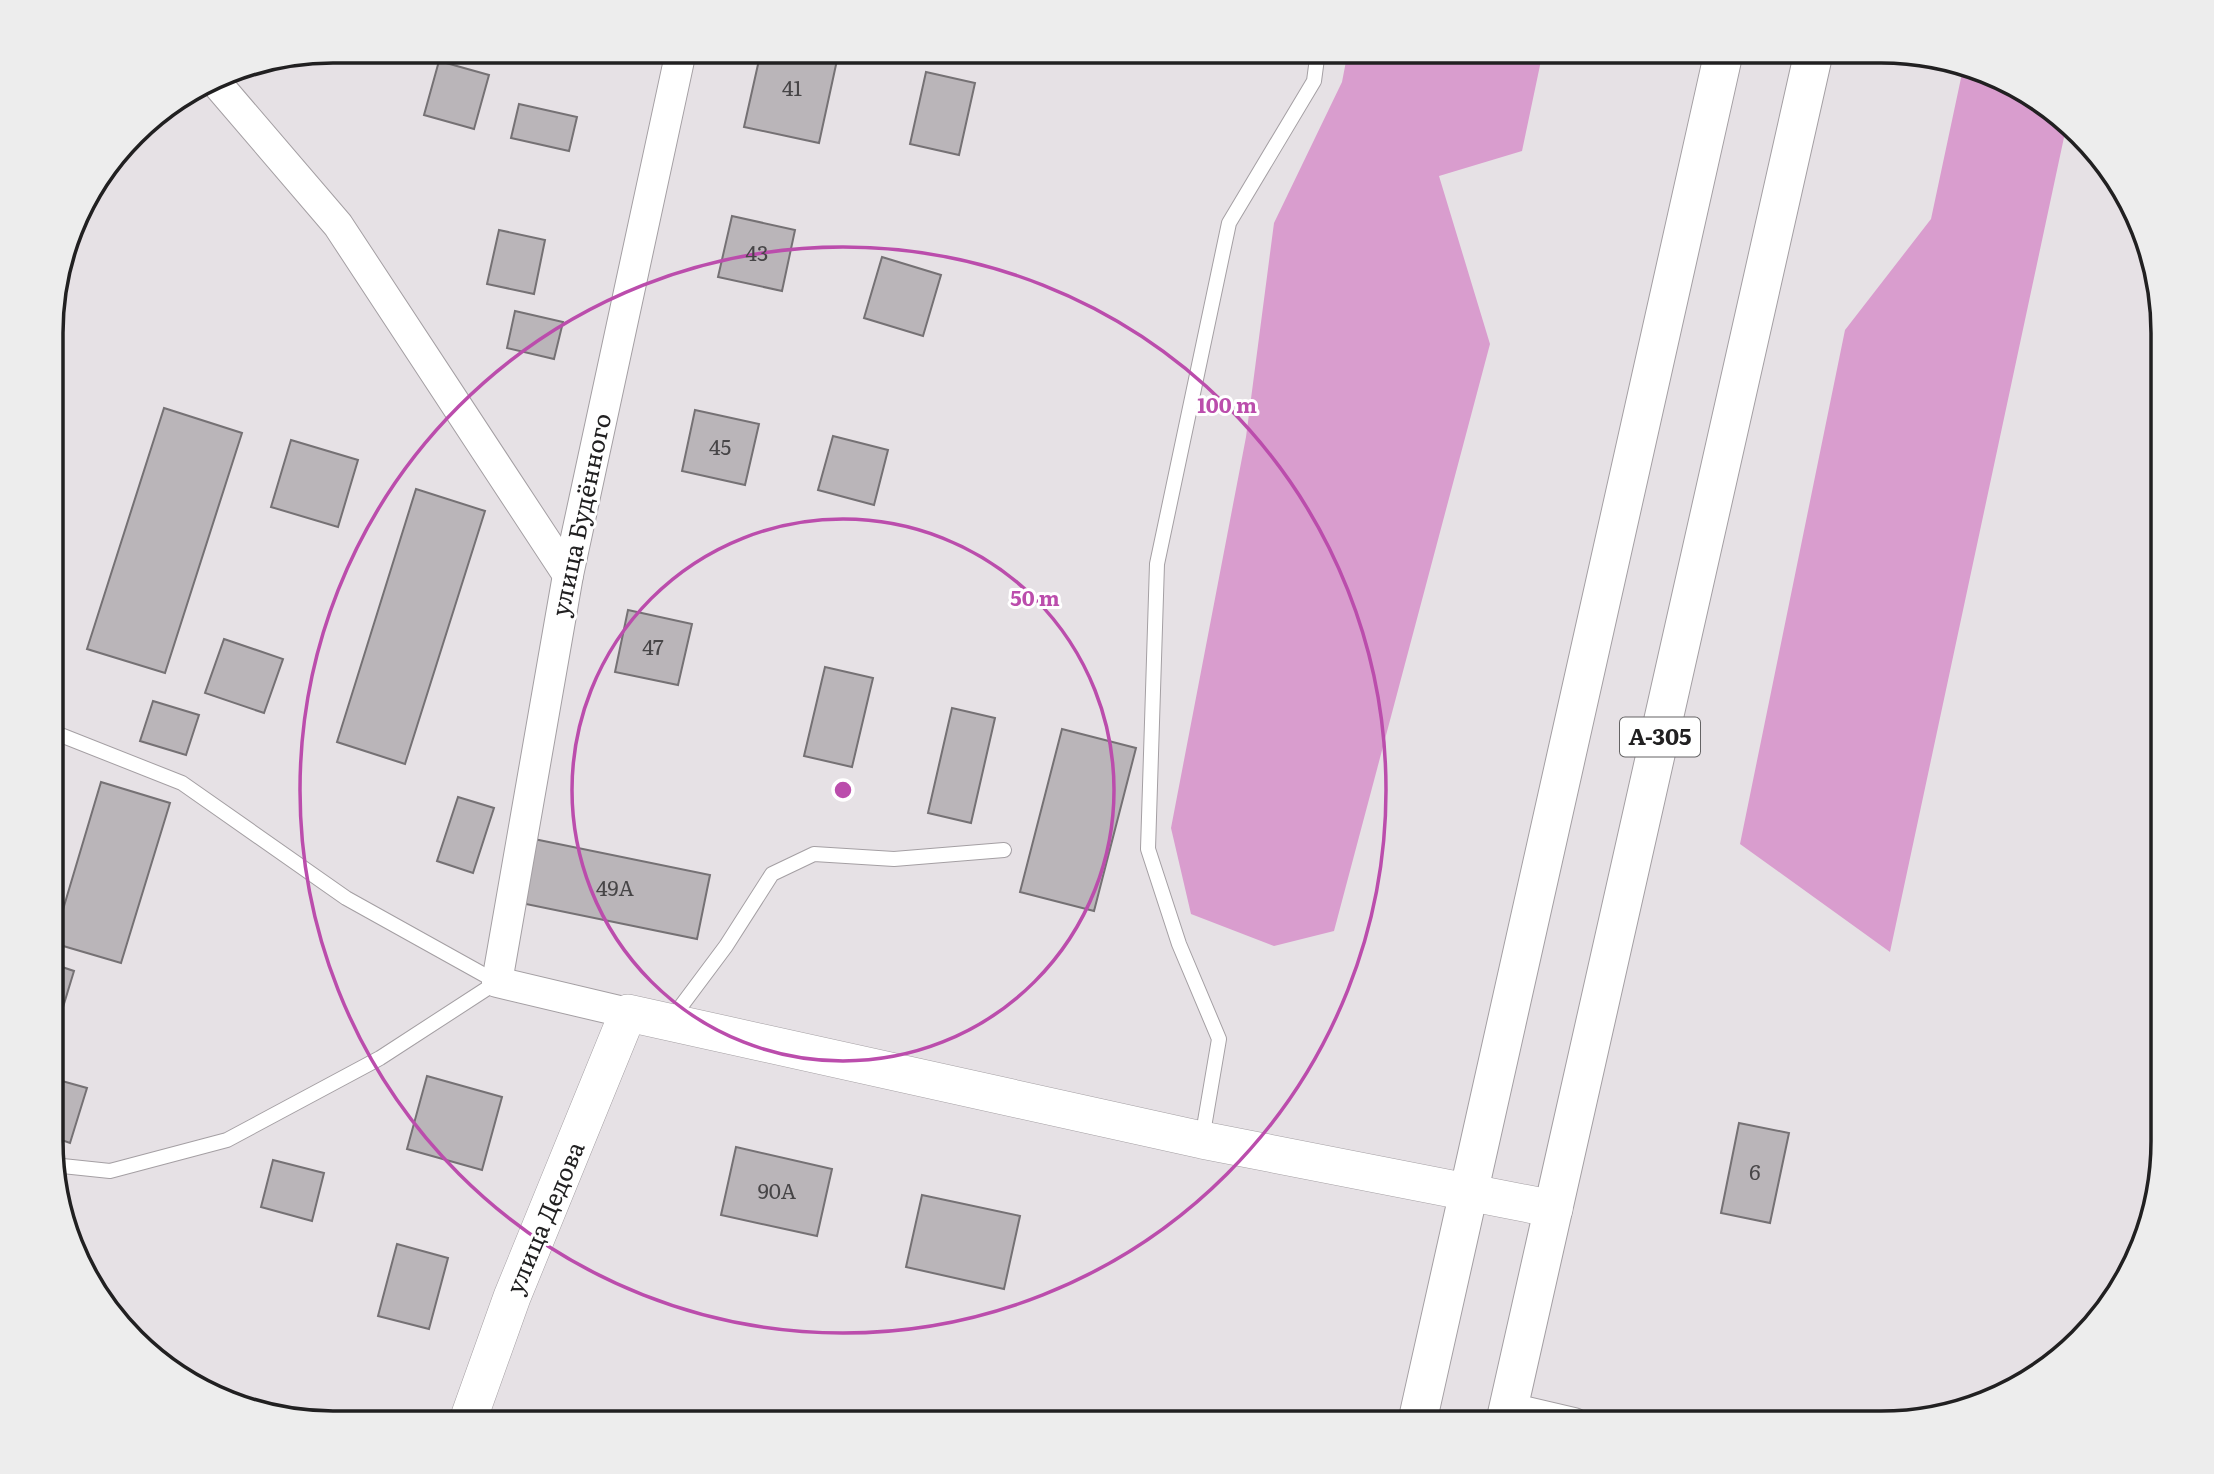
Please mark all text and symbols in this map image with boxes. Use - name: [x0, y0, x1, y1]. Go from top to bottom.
- house number: 41: [782, 71, 803, 102]
- house number: 43: [746, 236, 768, 267]
- text: 100 m: [1197, 388, 1257, 419]
- street label: улица Будённого: [541, 410, 618, 619]
- house number: 45: [709, 430, 731, 461]
- text: 50 m: [1010, 581, 1060, 612]
- house number: 47: [642, 630, 664, 661]
- road number: А-305: [1620, 718, 1700, 757]
- centre of rings: [831, 778, 855, 802]
- house number: 49А: [596, 871, 635, 902]
- street label: улица Дедова: [496, 1135, 592, 1299]
- house number: 6: [1749, 1155, 1761, 1186]
- house number: 90А: [758, 1174, 797, 1205]

